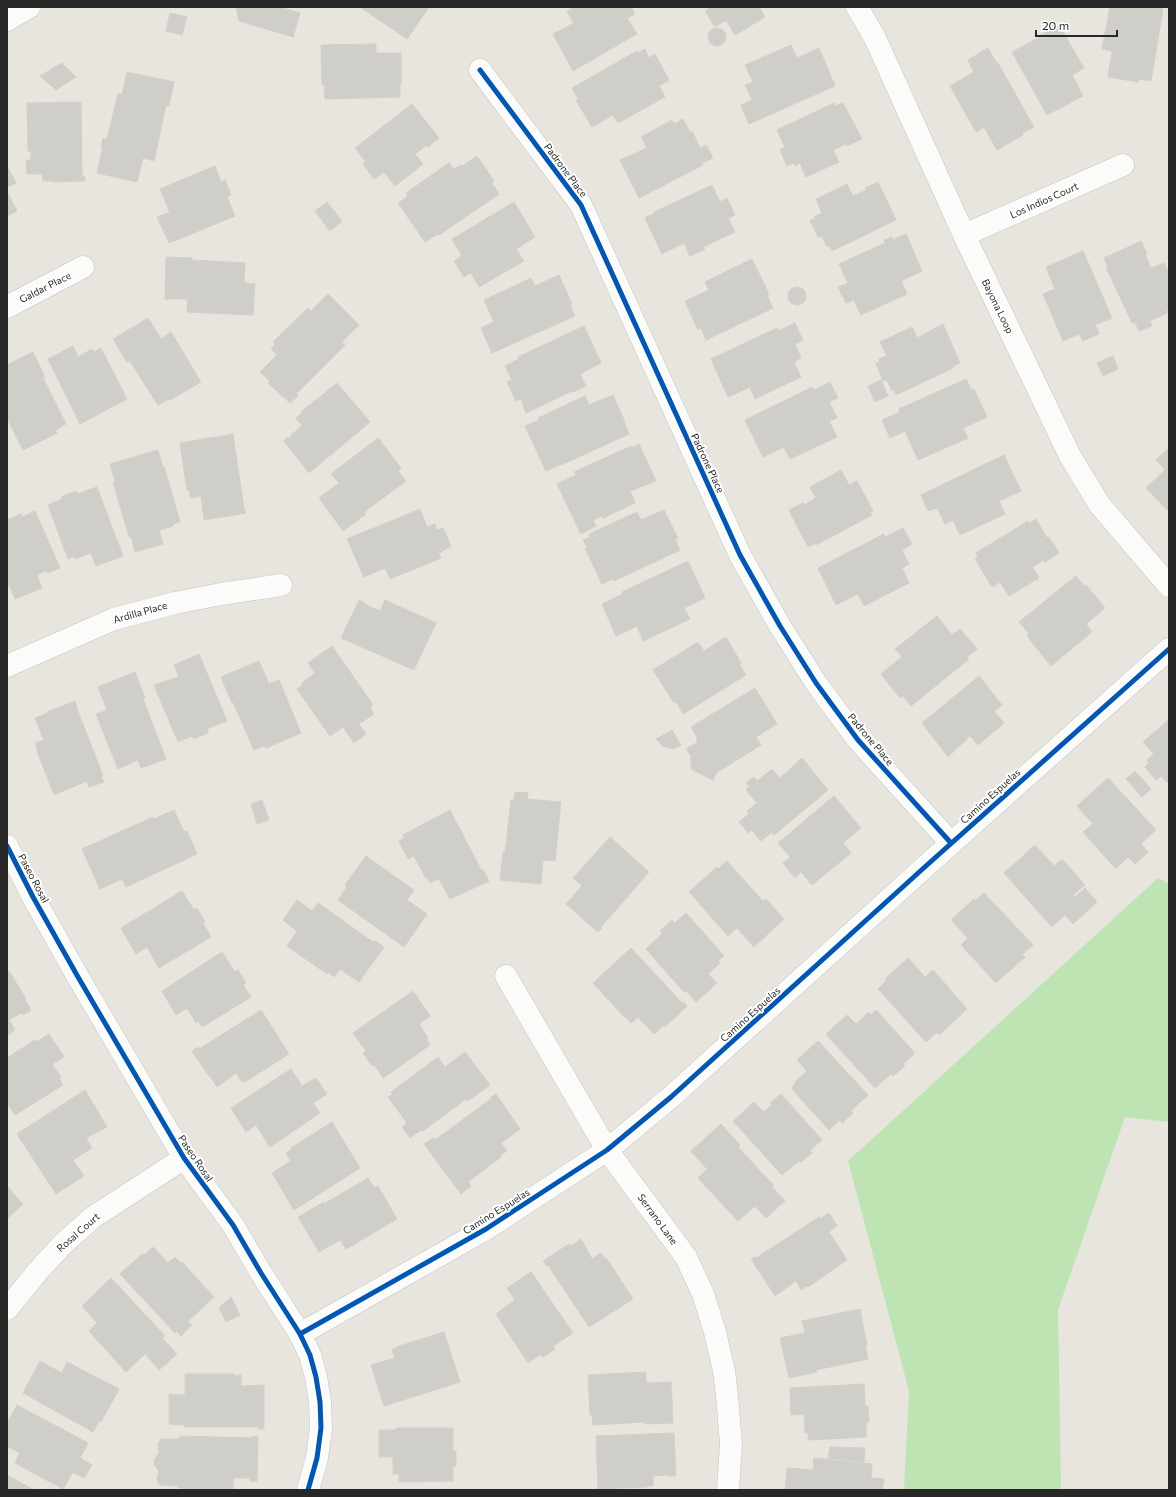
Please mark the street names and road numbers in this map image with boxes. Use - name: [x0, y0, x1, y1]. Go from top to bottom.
- street label: Padrone Place: [542, 141, 590, 199]
- street label: Los Indios Court: [1008, 180, 1080, 220]
- street label: Galdar Place: [17, 269, 73, 305]
- street label: Bayona Loop: [980, 277, 1016, 335]
- street label: Padrone Place: [689, 431, 727, 495]
- street label: Ardilla Place: [112, 599, 168, 625]
- street label: Padrone Place: [846, 711, 896, 767]
- street label: Camino Espuelas: [958, 766, 1023, 826]
- street label: Paseo Rosal: [16, 851, 52, 905]
- street label: Camino Espuelas: [718, 984, 783, 1044]
- street label: Paseo Rosal: [176, 1132, 216, 1184]
- street label: Camino Espuelas: [460, 1185, 532, 1236]
- street label: Serrano Lane: [636, 1191, 680, 1247]
- street label: Rosal Court: [54, 1210, 102, 1254]

